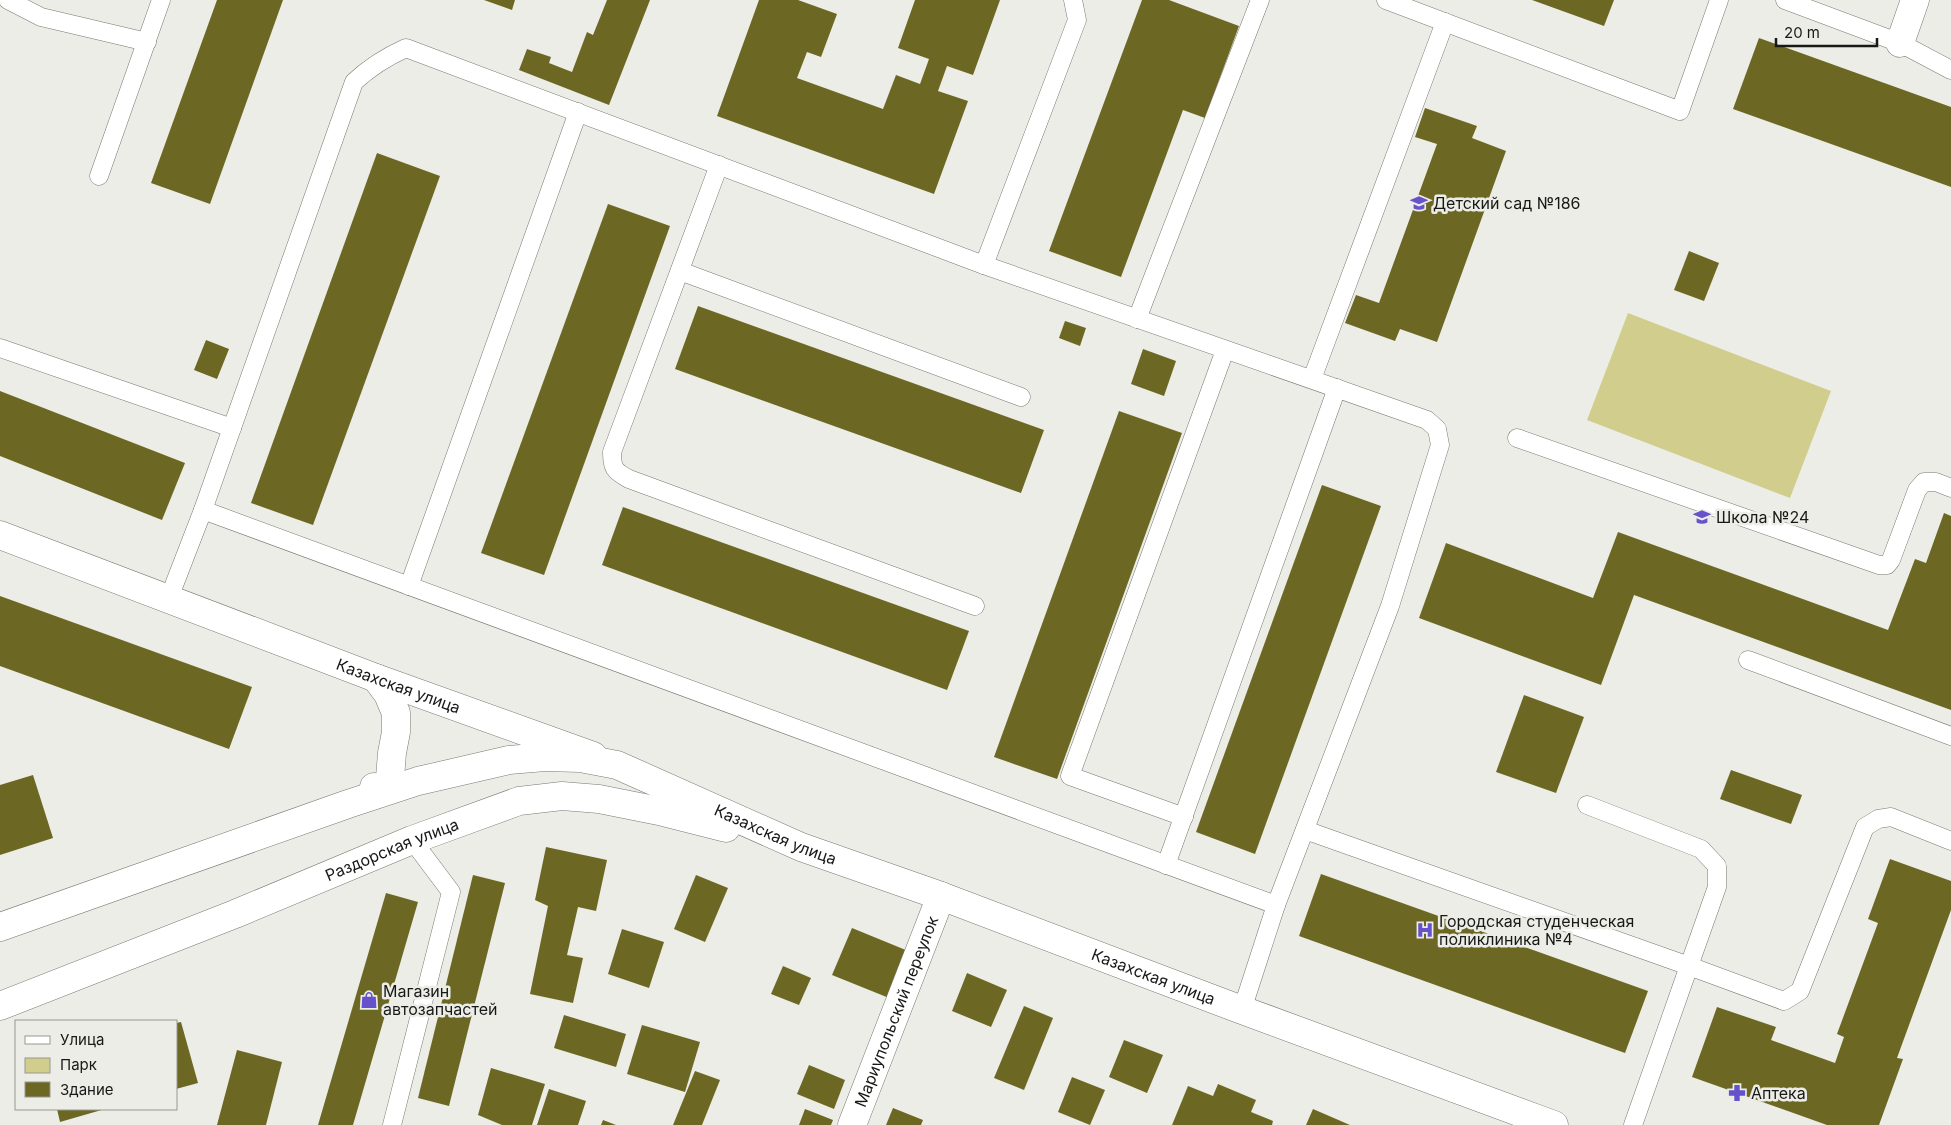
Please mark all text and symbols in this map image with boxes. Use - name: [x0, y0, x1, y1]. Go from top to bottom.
- scale bar: [1776, 15, 1877, 47]
- text: 20 m: [1784, 23, 1820, 42]
- school or university icon: Детский сад №186: [1409, 193, 1429, 213]
- place label: Детский сад №186: [1433, 193, 1581, 213]
- school or university icon: Школа №24: [1692, 507, 1712, 527]
- place label: Школа №24: [1716, 507, 1809, 527]
- street label: Казахская улица: [334, 654, 463, 718]
- street label: Казахская улица: [711, 800, 839, 869]
- street label: Раздорская улица: [322, 814, 461, 885]
- place label: Городская студенческая поликлиника №4: [1439, 911, 1634, 949]
- street label: Мариупольский переулок: [850, 913, 942, 1110]
- hospital icon: Городская студенческая поликлиника №4: [1415, 920, 1435, 940]
- street label: Казахская улица: [1089, 944, 1218, 1009]
- place label: Магазин автозапчастей: [383, 981, 497, 1019]
- shop icon: Магазин автозапчастей: [359, 990, 379, 1010]
- legend: [15, 1020, 178, 1110]
- text: Улица: [60, 1030, 104, 1049]
- text: Парк: [60, 1055, 97, 1074]
- text: Здание: [60, 1080, 114, 1099]
- pharmacy icon: Аптека: [1727, 1083, 1747, 1103]
- place label: Аптека: [1751, 1083, 1806, 1103]

